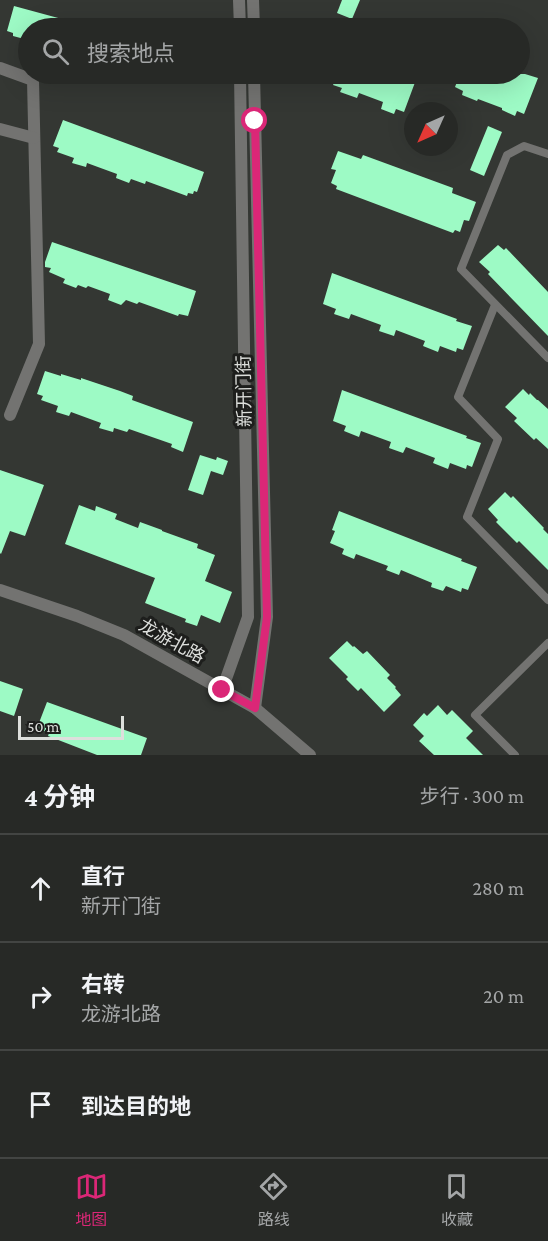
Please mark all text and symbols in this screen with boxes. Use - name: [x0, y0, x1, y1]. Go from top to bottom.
- search box: [18, 18, 530, 84]
- icon: search: [39, 35, 72, 68]
- text: 搜索地点: [87, 41, 175, 66]
- north arrow: [404, 102, 458, 156]
- route start: [241, 107, 267, 133]
- street label: 新开门街: [233, 355, 255, 427]
- street label: 龙游北路: [136, 615, 208, 667]
- route end: [208, 676, 234, 702]
- scale bar: [18, 713, 124, 740]
- text: 50 m: [27, 718, 59, 735]
- text: 4 分钟: [24, 783, 95, 812]
- text: 步行 · 300 m: [420, 785, 524, 807]
- text: 直行: [81, 864, 125, 889]
- icon: ahead: [24, 872, 57, 905]
- text: 280 m: [473, 877, 524, 899]
- text: 新开门街: [81, 895, 161, 917]
- text: 右转: [81, 972, 125, 997]
- icon: right: [24, 980, 57, 1013]
- text: 20 m: [483, 985, 524, 1007]
- text: 龙游北路: [81, 1003, 161, 1025]
- icon: arrive: [24, 1088, 57, 1121]
- text: 到达目的地: [81, 1094, 191, 1119]
- tab: 地图: [75, 1170, 108, 1230]
- tab: 路线: [257, 1170, 290, 1230]
- tab: 收藏: [440, 1170, 473, 1230]

